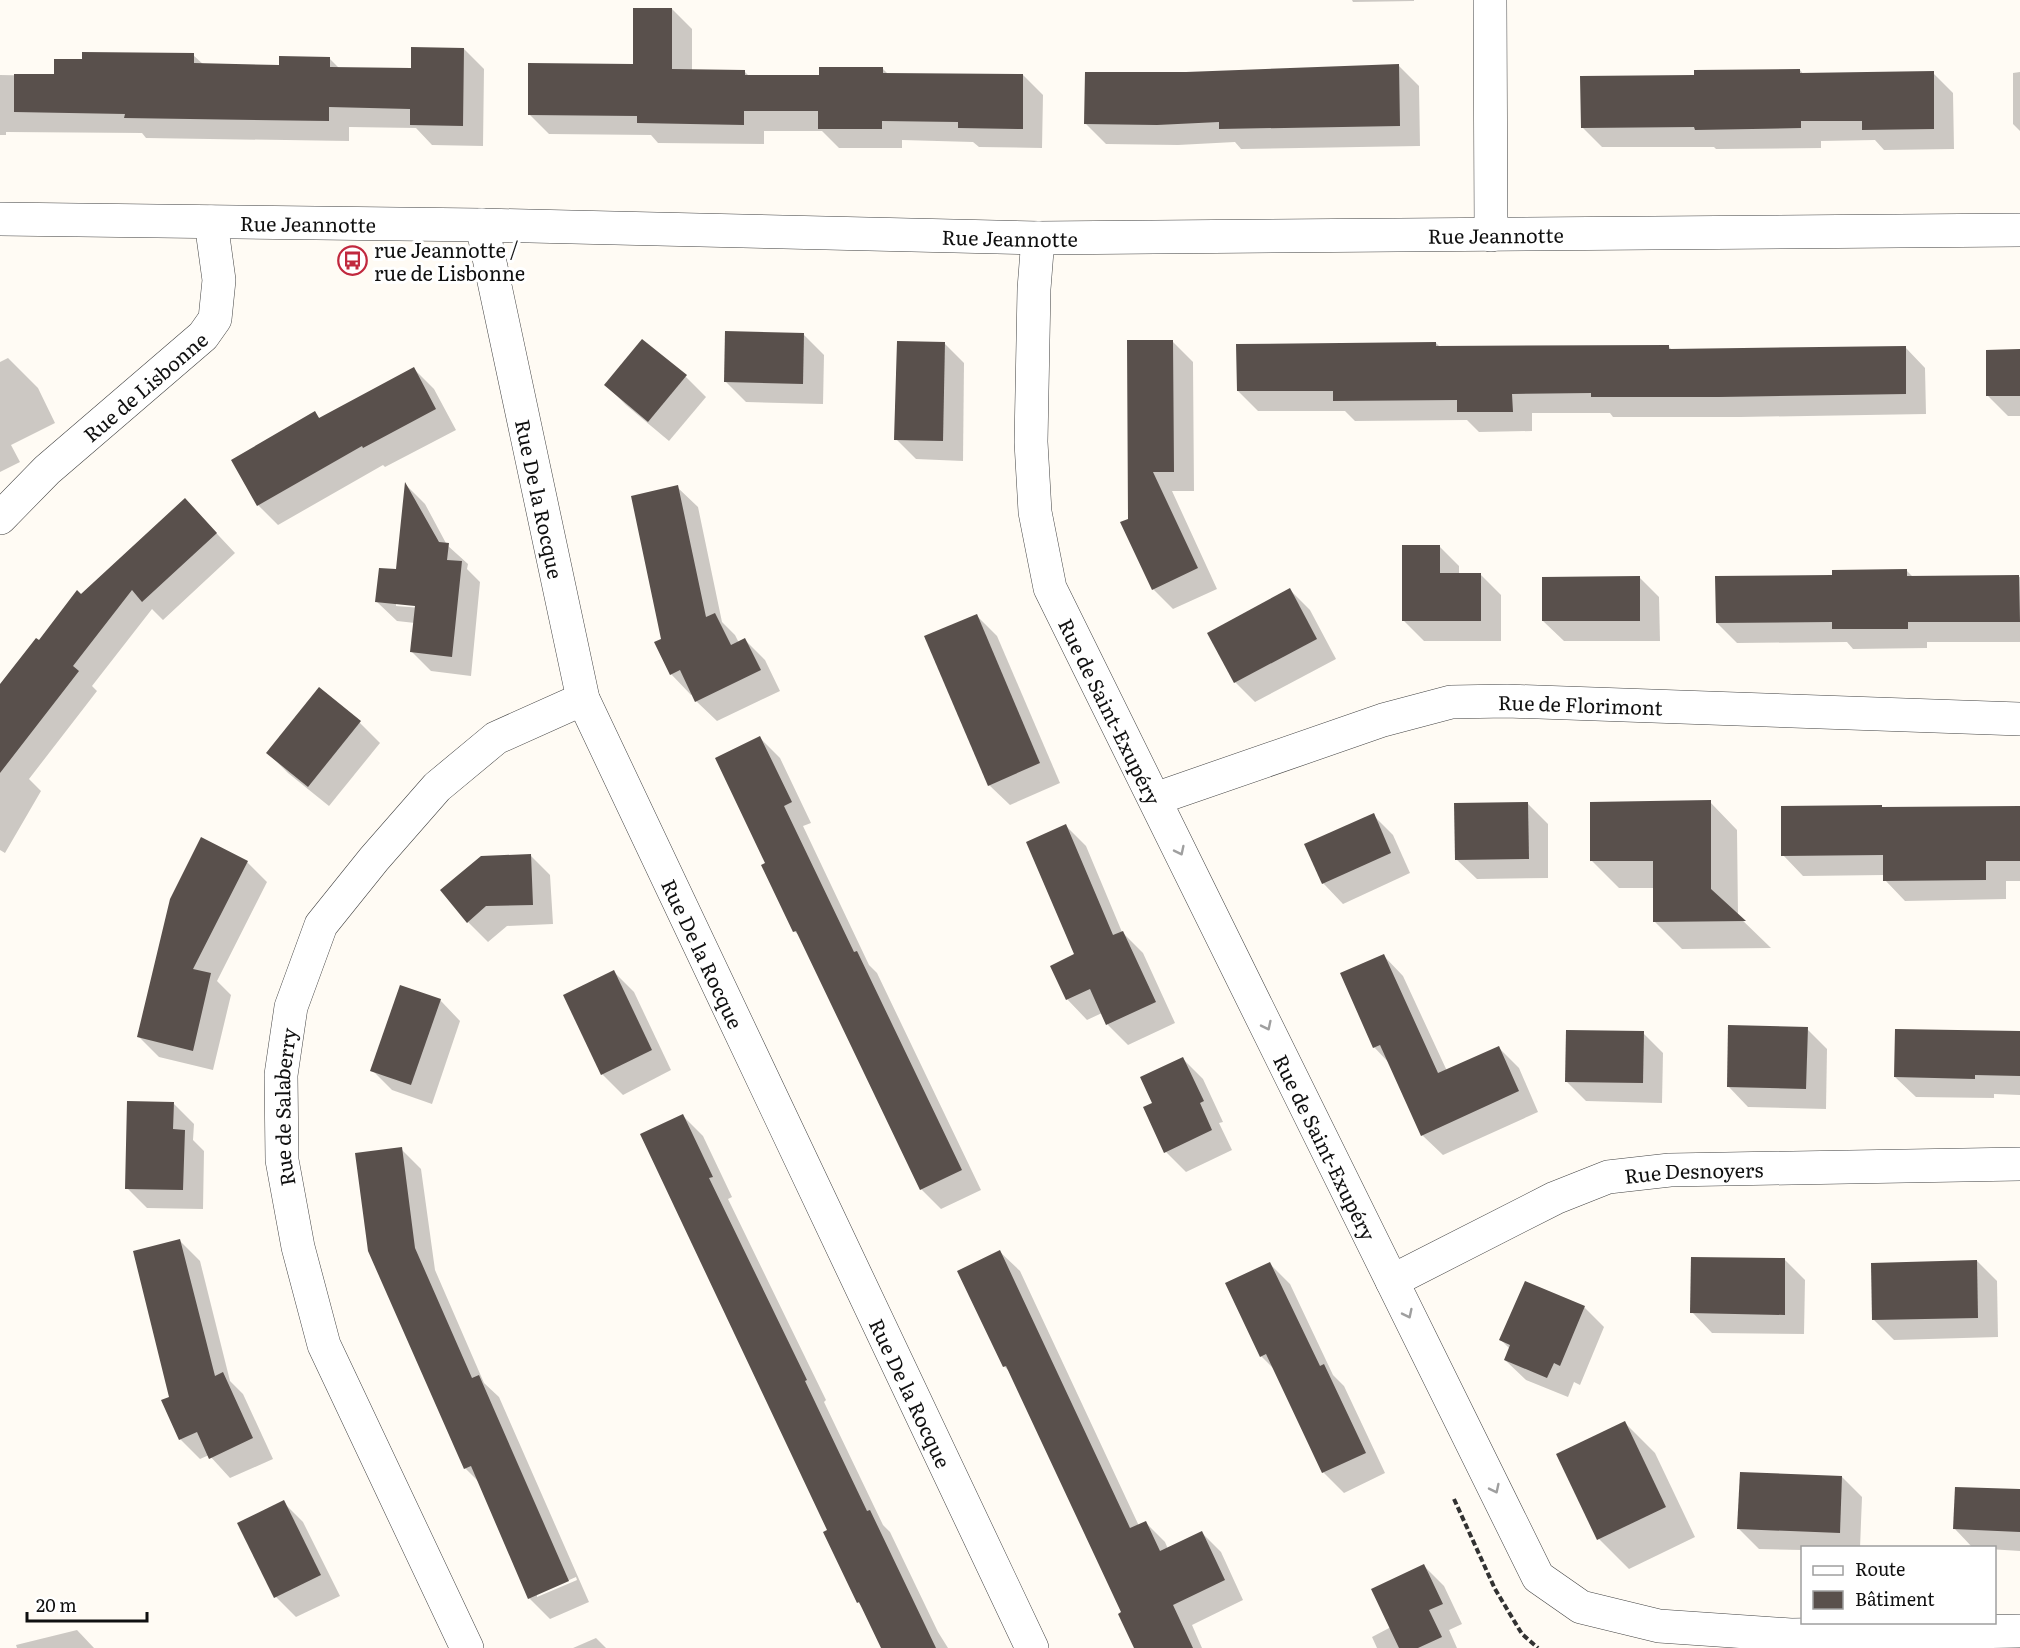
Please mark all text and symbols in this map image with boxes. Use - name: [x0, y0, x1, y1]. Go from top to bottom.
- street label: Rue Jeannotte: [240, 207, 376, 239]
- street label: Rue Jeannotte: [1428, 219, 1564, 250]
- street label: Rue Jeannotte: [941, 221, 1078, 253]
- place label: rue Jeannotte / rue de Lisbonne: [374, 234, 525, 287]
- bus stop icon: rue Jeannotte / rue de Lisbonne: [337, 244, 369, 276]
- street label: Rue de Lisbonne: [76, 324, 213, 448]
- street label: Rue De la Rocque: [509, 416, 572, 581]
- street label: Rue de Saint-Exupéry: [1052, 613, 1170, 810]
- street label: Rue de Florimont: [1498, 686, 1663, 721]
- one-way arrow: [1173, 845, 1185, 856]
- street label: Rue De la Rocque: [655, 874, 752, 1033]
- one-way arrow: [1259, 1020, 1271, 1031]
- street label: Rue de Salaberry: [265, 1025, 303, 1189]
- street label: Rue de Saint-Exupéry: [1267, 1049, 1385, 1246]
- street label: Rue Desnoyers: [1623, 1153, 1764, 1190]
- one-way arrow: [1401, 1308, 1413, 1319]
- street label: Rue De la Rocque: [863, 1313, 959, 1472]
- one-way arrow: [1487, 1482, 1499, 1493]
- legend: [1801, 1546, 1996, 1624]
- text: Route: [1855, 1555, 1905, 1582]
- scale bar: [27, 1585, 147, 1623]
- text: Bâtiment: [1855, 1585, 1935, 1612]
- text: 20 m: [36, 1591, 77, 1618]

